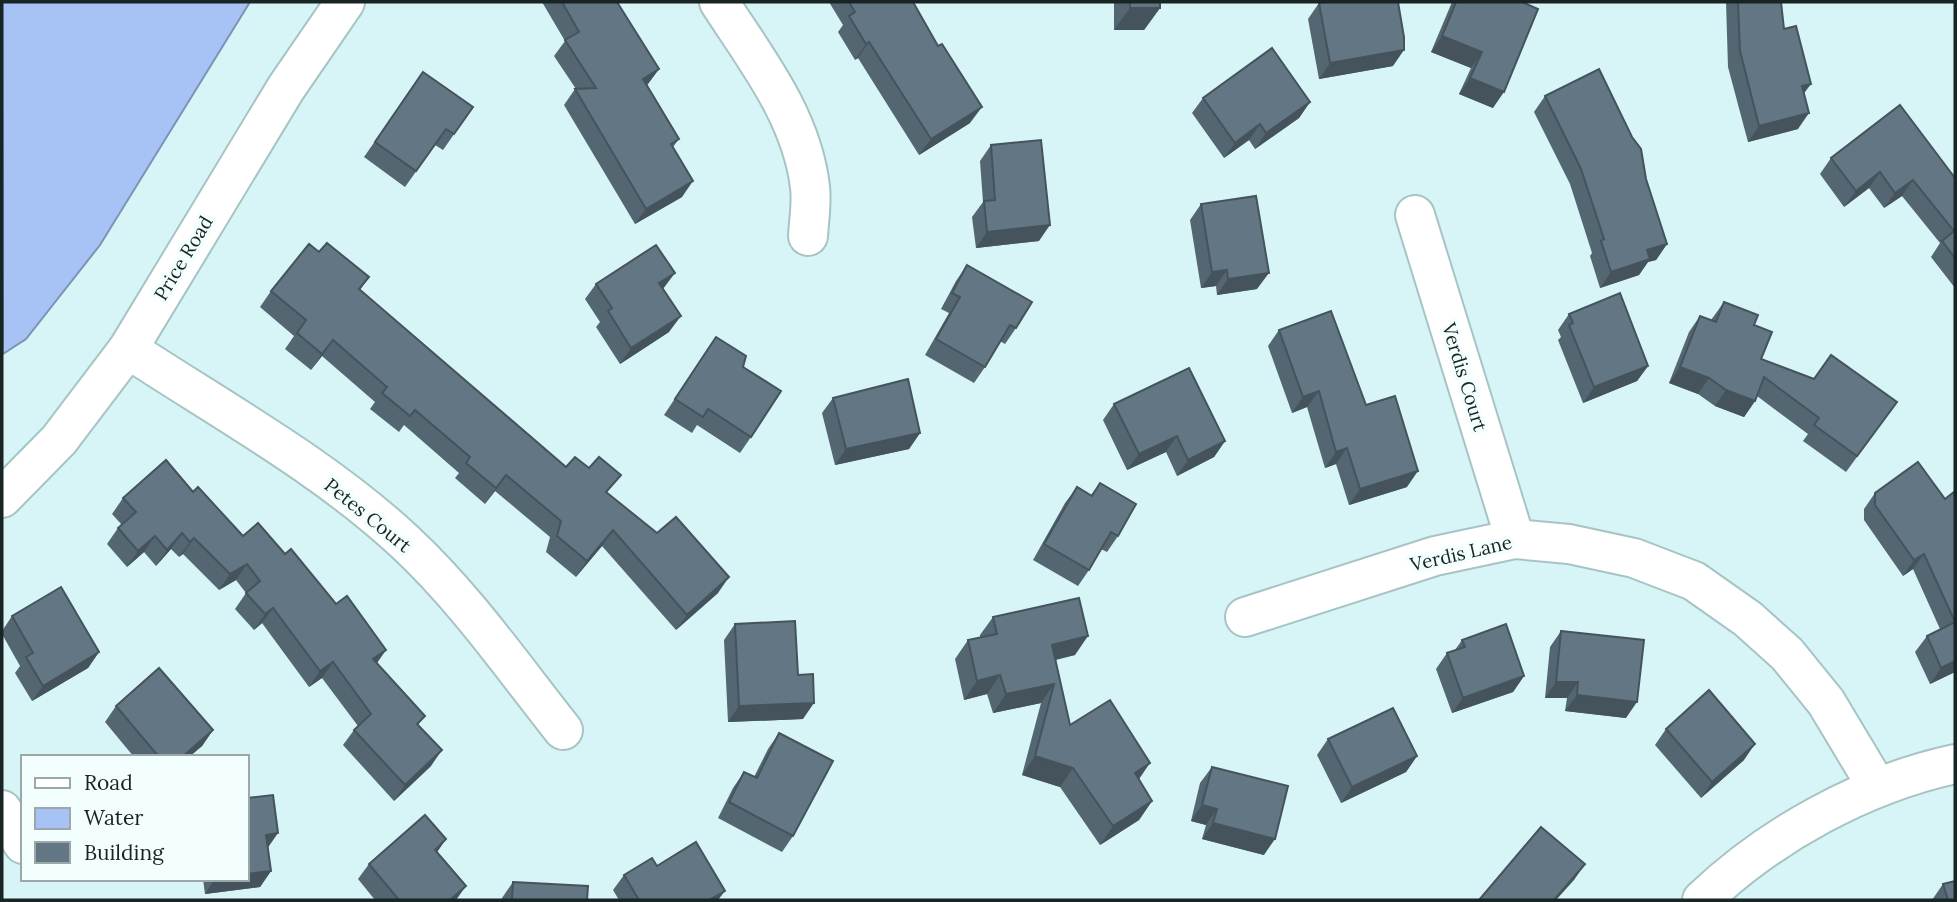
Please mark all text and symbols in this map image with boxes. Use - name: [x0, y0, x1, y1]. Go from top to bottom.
- street label: Price Road: [148, 211, 218, 305]
- street label: Verdis Court: [1437, 319, 1493, 435]
- street label: Petes Court: [320, 473, 417, 558]
- street label: Verdis Lane: [1407, 530, 1514, 577]
- legend: [21, 755, 248, 881]
- text: Road: [84, 769, 133, 796]
- text: Water: [84, 804, 143, 831]
- text: Building: [84, 839, 164, 866]

